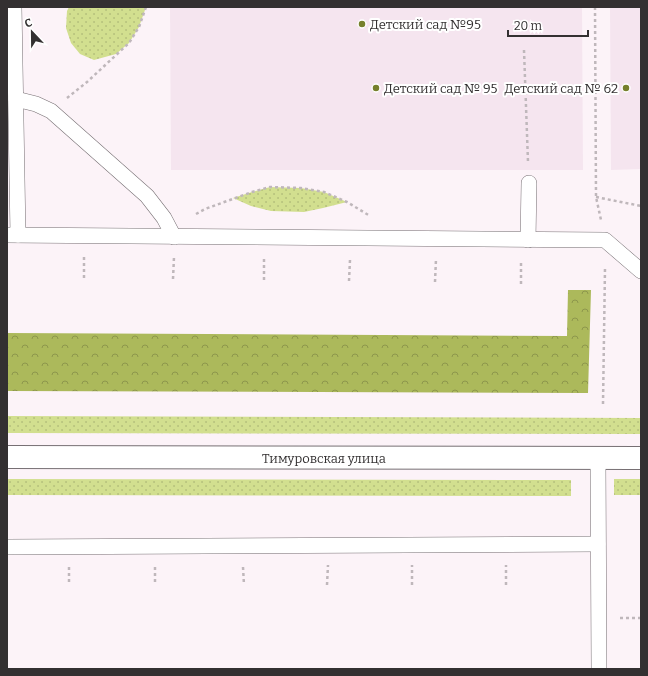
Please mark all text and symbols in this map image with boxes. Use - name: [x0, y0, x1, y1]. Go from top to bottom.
- north arrow: [12, 12, 52, 52]
- scale bar: [508, 12, 588, 38]
- text: С: [23, 16, 34, 31]
- place label: Детский сад №95: [370, 17, 481, 32]
- marker: Детский сад №95: [357, 19, 367, 29]
- text: 20 m: [514, 19, 543, 33]
- place label: Детский сад № 95: [384, 81, 498, 96]
- place label: Детский сад № 62: [504, 81, 618, 96]
- marker: Детский сад № 95: [371, 83, 381, 93]
- marker: Детский сад № 62: [621, 83, 631, 93]
- street label: Тимуровская улица: [262, 451, 386, 466]

